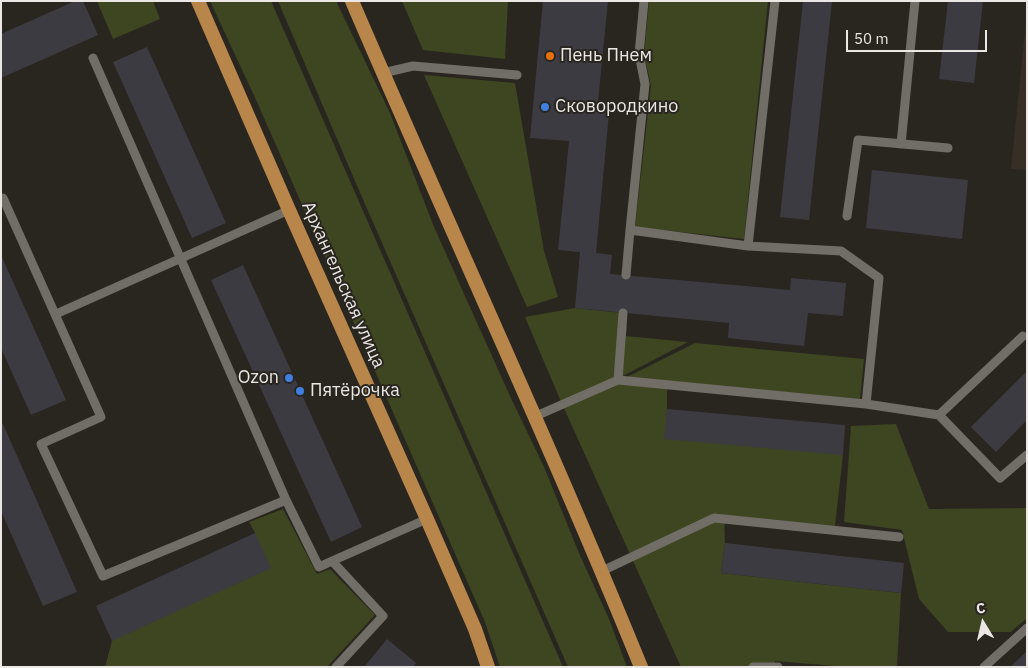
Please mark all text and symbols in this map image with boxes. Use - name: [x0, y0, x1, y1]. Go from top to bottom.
- scale bar: [848, 20, 989, 52]
- text: 50 m: [854, 29, 889, 48]
- place label: Пень Пнем: [560, 45, 652, 67]
- marker: Пень Пнем: [544, 50, 556, 62]
- place label: Сковородкино: [555, 96, 678, 118]
- marker: Сковородкино: [539, 101, 551, 113]
- street label: Архангельская улица: [297, 198, 389, 372]
- place label: Ozon: [238, 367, 279, 389]
- marker: Ozon: [283, 372, 295, 384]
- place label: Пятёрочка: [310, 380, 400, 402]
- marker: Пятёрочка: [294, 385, 306, 397]
- north arrow: [958, 598, 1008, 648]
- text: С: [975, 599, 987, 618]

